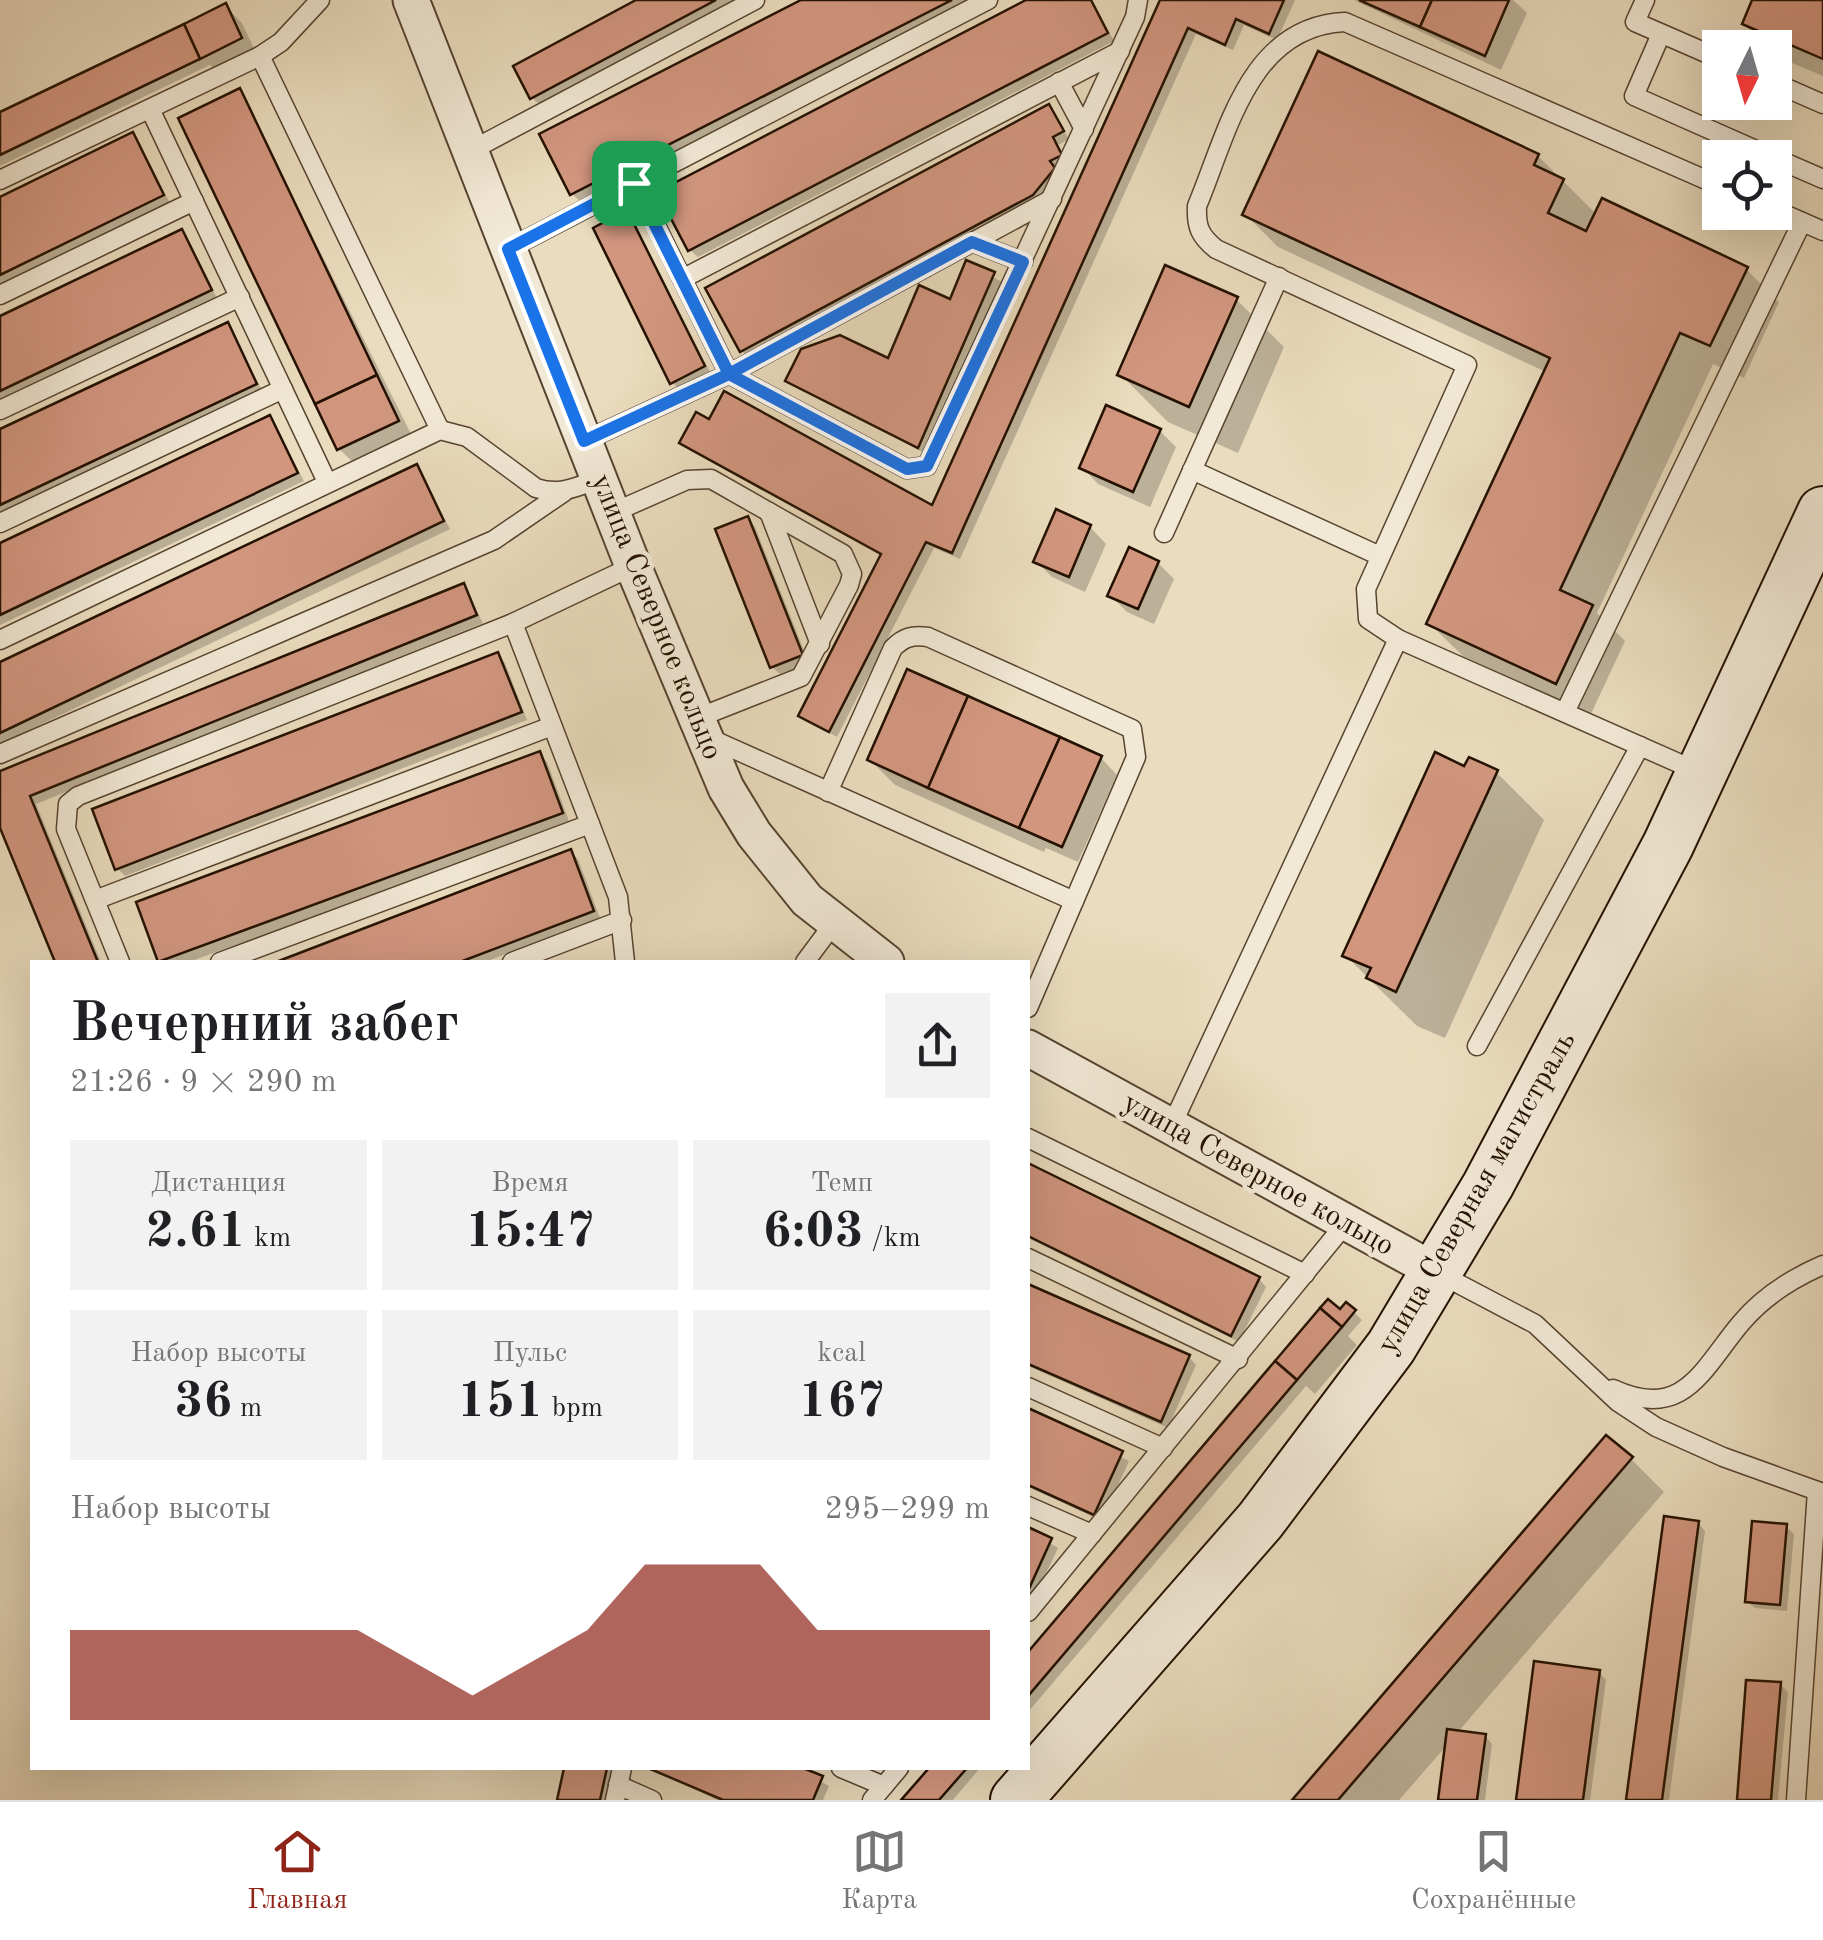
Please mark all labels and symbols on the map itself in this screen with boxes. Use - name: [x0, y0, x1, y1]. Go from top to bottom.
- north arrow: [1702, 30, 1792, 120]
- pin: [592, 141, 677, 226]
- street label: улица Северное кольцо: [585, 470, 727, 764]
- street label: улица Северная магистраль: [1372, 1027, 1582, 1359]
- street label: улица Северное кольцо: [1117, 1088, 1399, 1262]

